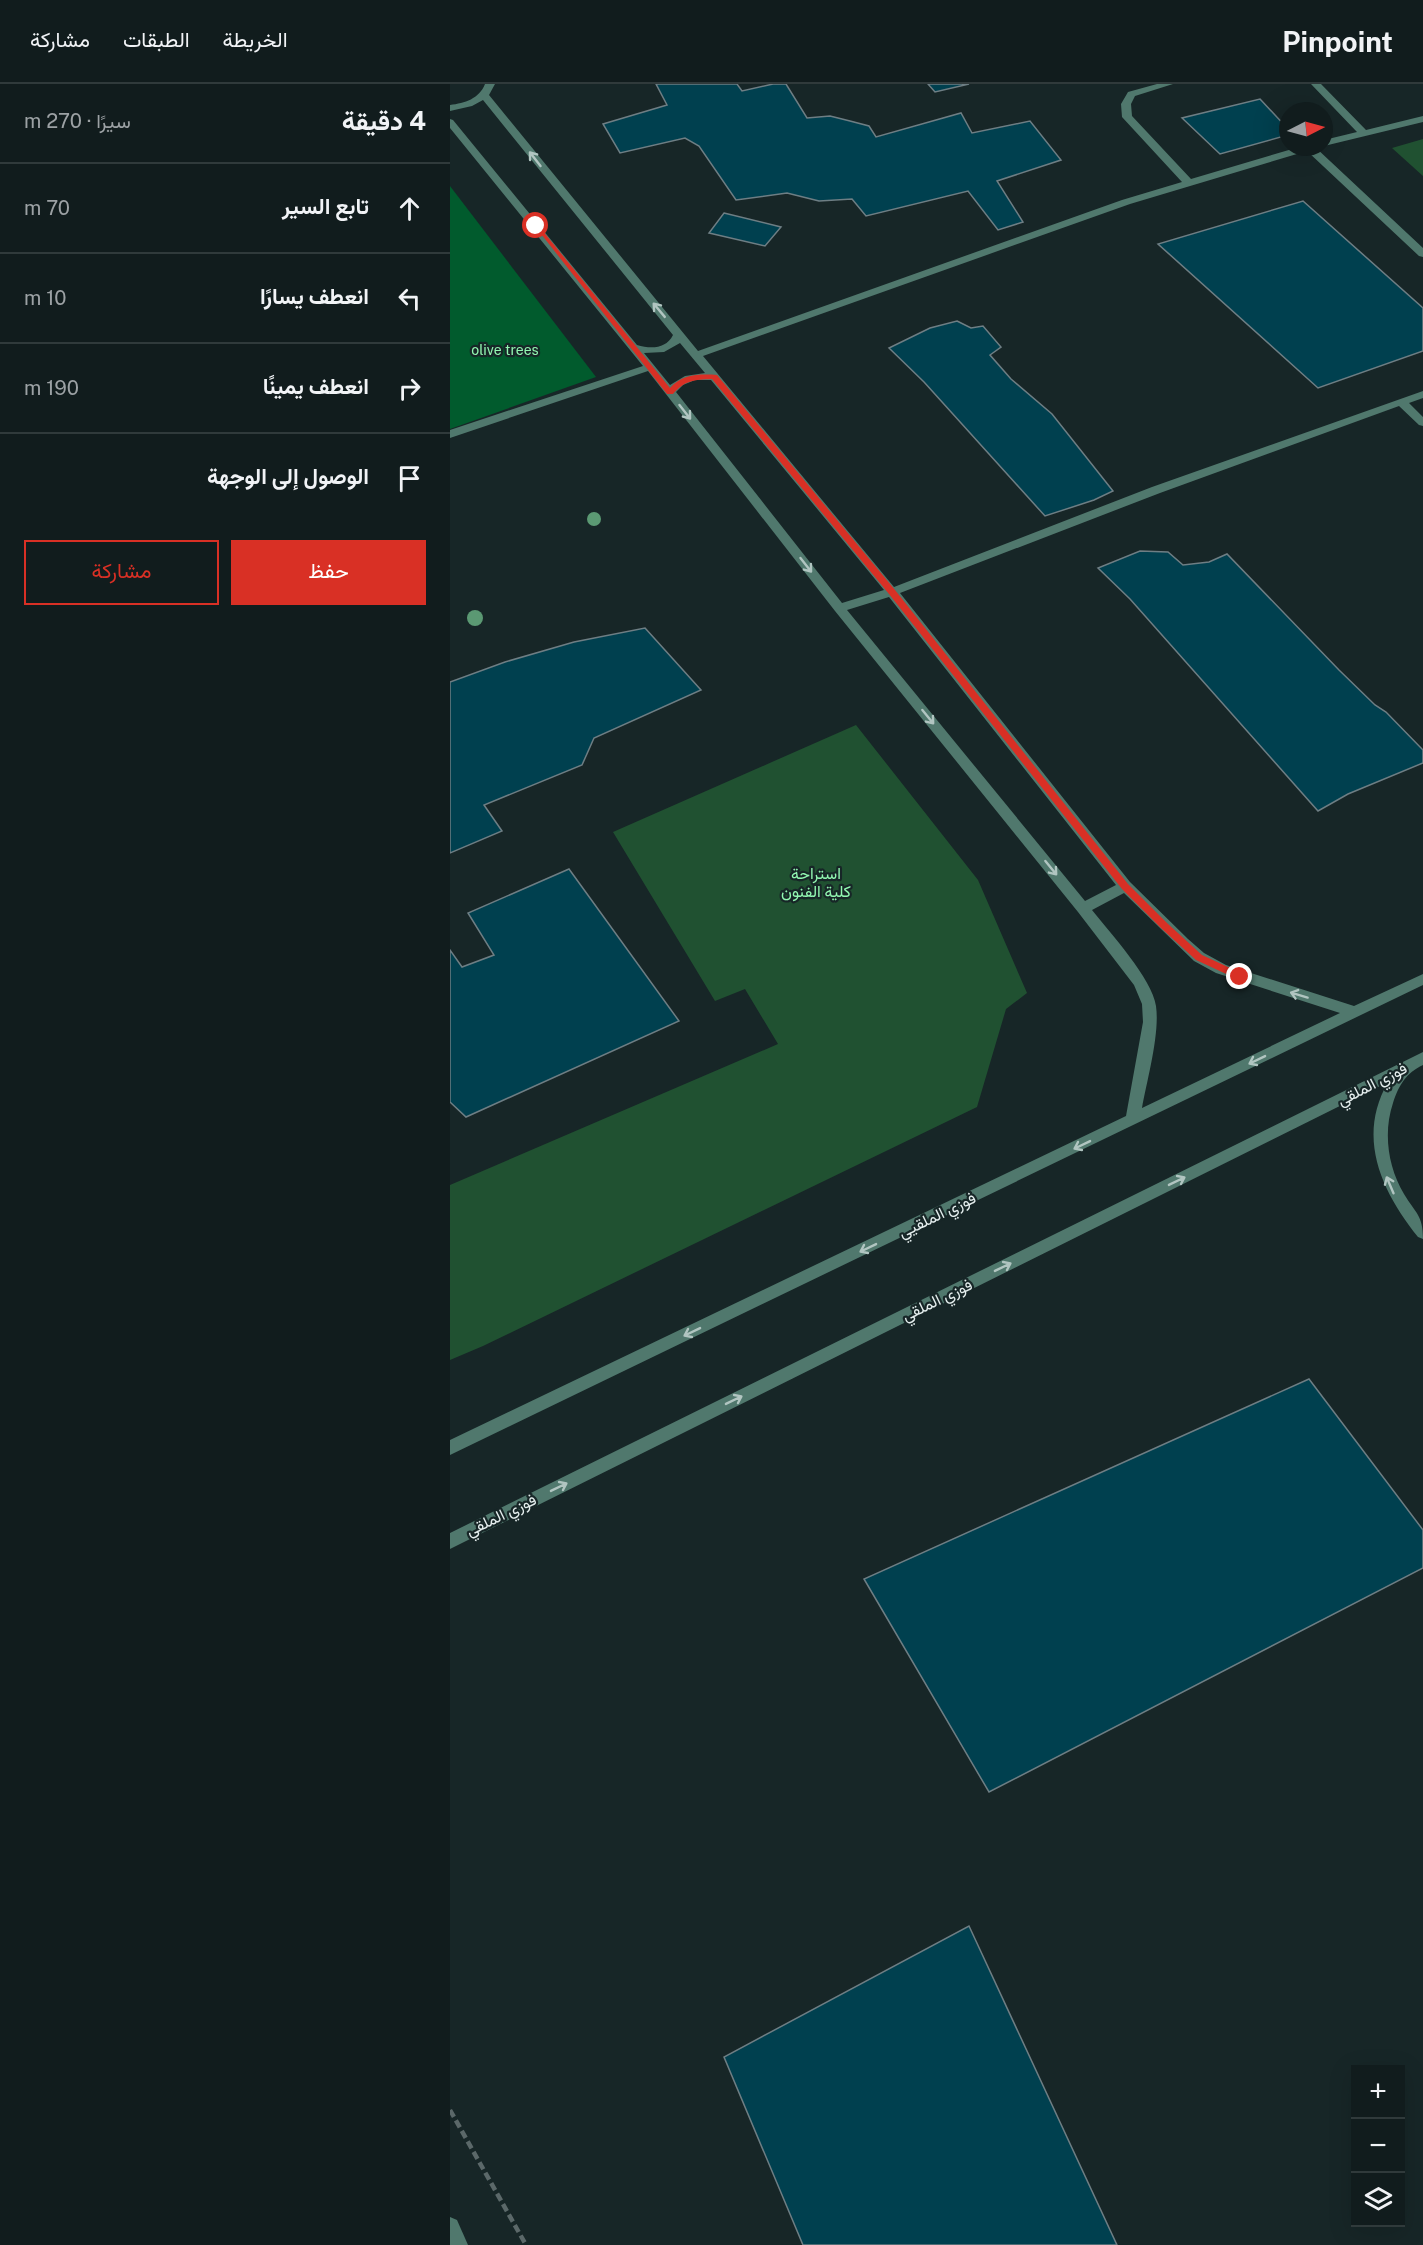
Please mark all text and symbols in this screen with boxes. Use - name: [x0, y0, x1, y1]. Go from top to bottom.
- text: Pinpoint: [1282, 25, 1393, 58]
- text: مشاركة: [30, 27, 90, 52]
- text: الطبقات: [123, 27, 190, 52]
- text: الخريطة: [223, 27, 288, 52]
- north arrow: [1279, 102, 1333, 156]
- text: 4 دقيقة: [342, 105, 426, 136]
- text: سيرًا · 270 m: [24, 109, 131, 133]
- one-way arrow: [529, 151, 542, 167]
- icon: ahead: [393, 192, 426, 225]
- text: تابع السير: [282, 193, 369, 219]
- text: 70 m: [24, 196, 70, 220]
- route start: [522, 212, 548, 238]
- icon: left: [393, 282, 426, 315]
- text: انعطف يسارًا: [260, 283, 369, 309]
- text: 10 m: [24, 286, 67, 310]
- one-way arrow: [652, 302, 665, 318]
- park label: olive trees: [471, 342, 539, 358]
- icon: right: [393, 372, 426, 405]
- text: انعطف يمينًا: [263, 373, 369, 399]
- text: 190 m: [24, 376, 79, 400]
- one-way arrow: [679, 403, 692, 419]
- icon: arrive: [393, 462, 426, 495]
- text: الوصول إلى الوجهة: [207, 463, 369, 489]
- button: مشاركة: [24, 540, 219, 605]
- button: حفظ: [231, 540, 426, 605]
- one-way arrow: [799, 557, 812, 573]
- one-way arrow: [921, 709, 934, 725]
- one-way arrow: [1044, 860, 1057, 876]
- park label: استراحة كلية الفنون: [781, 864, 851, 902]
- route end: [1226, 963, 1252, 989]
- one-way arrow: [1290, 989, 1309, 1000]
- one-way arrow: [1249, 1054, 1267, 1066]
- street label: فوزي الملقي: [1334, 1058, 1412, 1113]
- one-way arrow: [1073, 1140, 1091, 1151]
- one-way arrow: [1168, 1174, 1186, 1186]
- one-way arrow: [1384, 1176, 1396, 1194]
- street label: فوزي الملقيي: [895, 1188, 981, 1246]
- one-way arrow: [860, 1242, 878, 1254]
- one-way arrow: [993, 1261, 1011, 1273]
- street label: فوزي الملقي: [899, 1275, 977, 1329]
- one-way arrow: [684, 1327, 702, 1338]
- one-way arrow: [724, 1394, 742, 1406]
- one-way arrow: [549, 1480, 567, 1492]
- street label: فوزي الملقي: [463, 1490, 541, 1544]
- map controls: [1351, 2065, 1405, 2227]
- button: +: [1351, 2065, 1405, 2119]
- button: −: [1351, 2119, 1405, 2173]
- button: layers: [1351, 2173, 1405, 2227]

